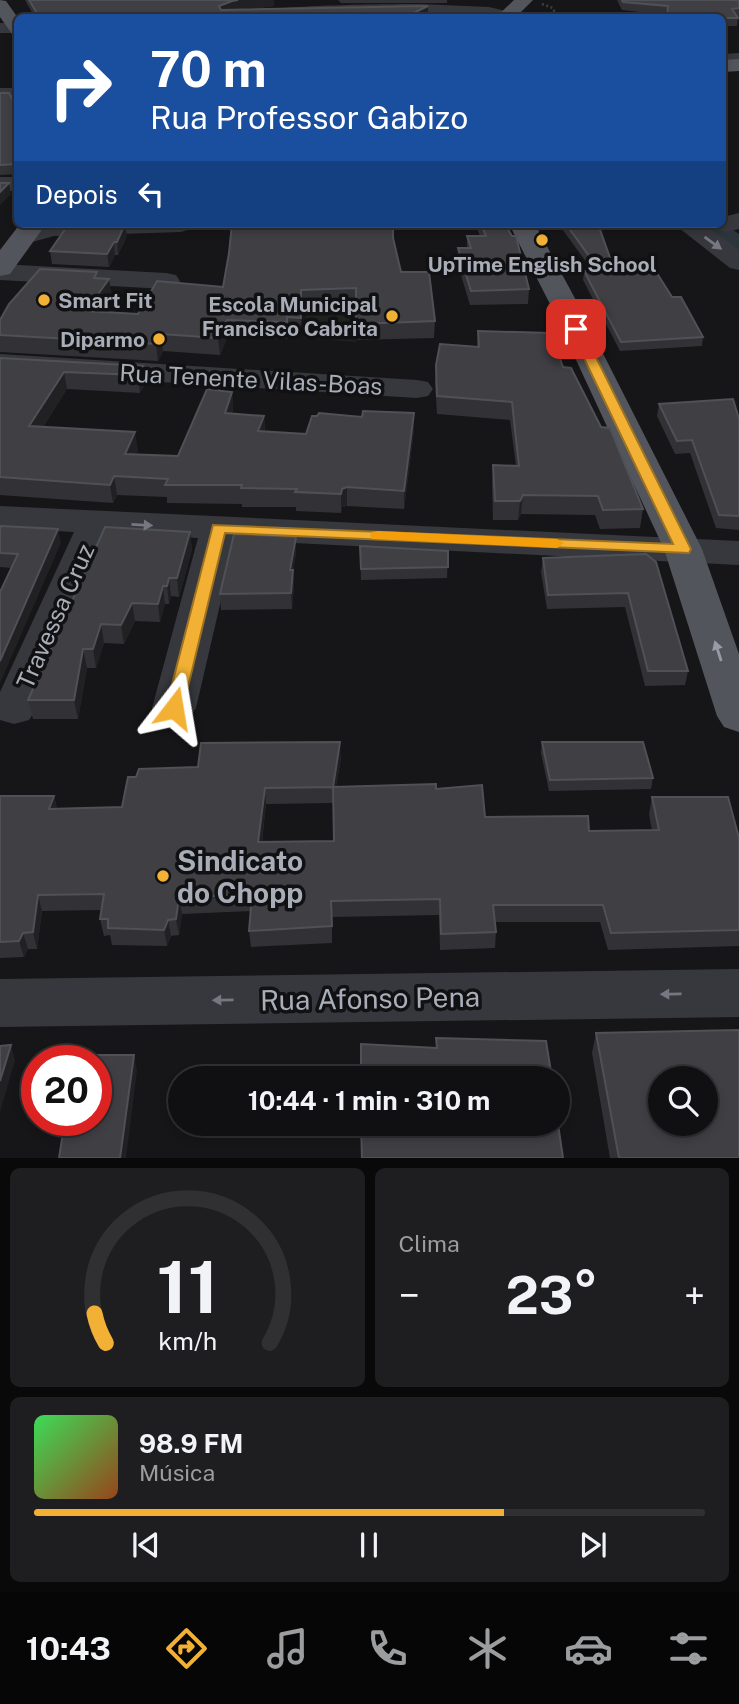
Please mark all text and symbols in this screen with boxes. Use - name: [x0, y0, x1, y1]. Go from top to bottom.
- text: 70 m: [150, 40, 267, 98]
- icon: right: [35, 42, 126, 133]
- text: Rua Professor Gabizo: [150, 99, 468, 136]
- icon: left: [132, 175, 170, 213]
- text: Depois: [35, 179, 118, 210]
- marker: UpTime English School: [534, 232, 550, 248]
- one-way arrow: [704, 236, 722, 250]
- place label: UpTime English School: [427, 252, 657, 277]
- place label: Smart Fit: [58, 288, 152, 313]
- marker: Smart Fit: [36, 292, 52, 308]
- place label: Escola Municipal Francisco Cabrita: [202, 292, 378, 341]
- pin: [546, 299, 606, 359]
- marker: Escola Municipal Francisco Cabrita: [384, 308, 400, 324]
- icon: arrive: [557, 310, 595, 348]
- place label: Diparmo: [60, 327, 145, 352]
- marker: Diparmo: [151, 331, 167, 347]
- street label: Rua Tenente Vilas-Boas: [119, 358, 383, 400]
- one-way arrow: [131, 519, 153, 530]
- street label: Travessa Cruz: [11, 539, 99, 693]
- one-way arrow: [712, 641, 723, 662]
- position arrow: [137, 671, 211, 745]
- place label: Sindicato do Chopp: [177, 844, 303, 909]
- marker: Sindicato do Chopp: [155, 868, 171, 884]
- street label: Rua Afonso Pena: [260, 980, 480, 1016]
- one-way arrow: [660, 988, 682, 1000]
- one-way arrow: [212, 994, 234, 1006]
- speed limit sign: 20: [21, 1045, 112, 1136]
- map controls: [648, 1066, 718, 1136]
- button: search: [648, 1066, 718, 1136]
- text: 10:44 · 1 min · 310 m: [248, 1085, 490, 1116]
- text: Clima: [399, 1230, 460, 1257]
- text: 11: [156, 1245, 218, 1330]
- text: 23°: [506, 1265, 598, 1326]
- text: −: [399, 1273, 420, 1318]
- text: +: [684, 1273, 705, 1318]
- text: km/h: [158, 1326, 217, 1356]
- text: 98.9 FM: [139, 1428, 243, 1459]
- text: Música: [139, 1459, 215, 1486]
- icon: previous: [127, 1526, 165, 1564]
- icon: pause: [350, 1526, 388, 1564]
- icon: next: [574, 1526, 612, 1564]
- icon: directions: [162, 1624, 211, 1673]
- icon: music: [263, 1624, 312, 1673]
- icon: phone: [363, 1624, 412, 1673]
- icon: climate: [463, 1624, 512, 1673]
- icon: car: [564, 1624, 613, 1673]
- icon: filters: [664, 1624, 713, 1673]
- text: 10:43: [26, 1630, 111, 1667]

